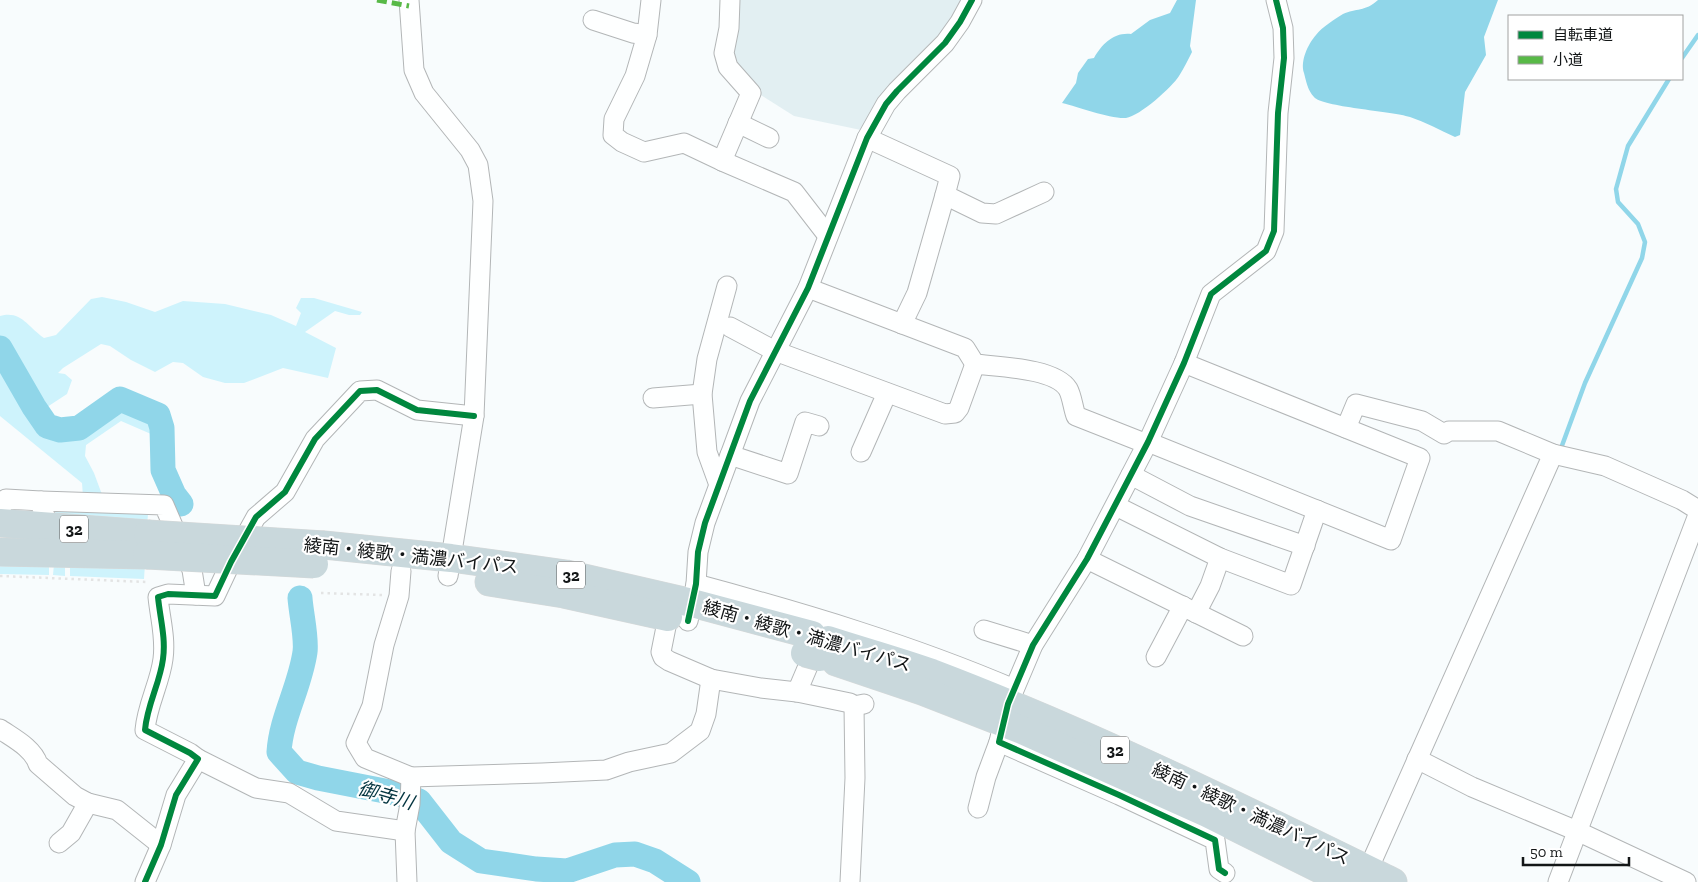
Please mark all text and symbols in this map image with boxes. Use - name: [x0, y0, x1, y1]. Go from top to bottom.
- legend: [1508, 15, 1683, 80]
- text: 自転車道: [1553, 26, 1613, 44]
- text: 小道: [1553, 51, 1583, 69]
- road number: 32: [60, 516, 88, 542]
- street label: 綾南・綾歌・満濃バイパス: [303, 534, 519, 578]
- road number: 32: [557, 562, 585, 588]
- street label: 綾南・綾歌・満濃バイパス: [700, 596, 914, 676]
- road number: 32: [1101, 736, 1129, 764]
- street label: 綾南・綾歌・満濃バイパス: [1149, 758, 1353, 870]
- water label: 御寺川: [355, 777, 418, 815]
- scale bar: [1523, 834, 1629, 866]
- text: 50 m: [1530, 843, 1563, 861]

